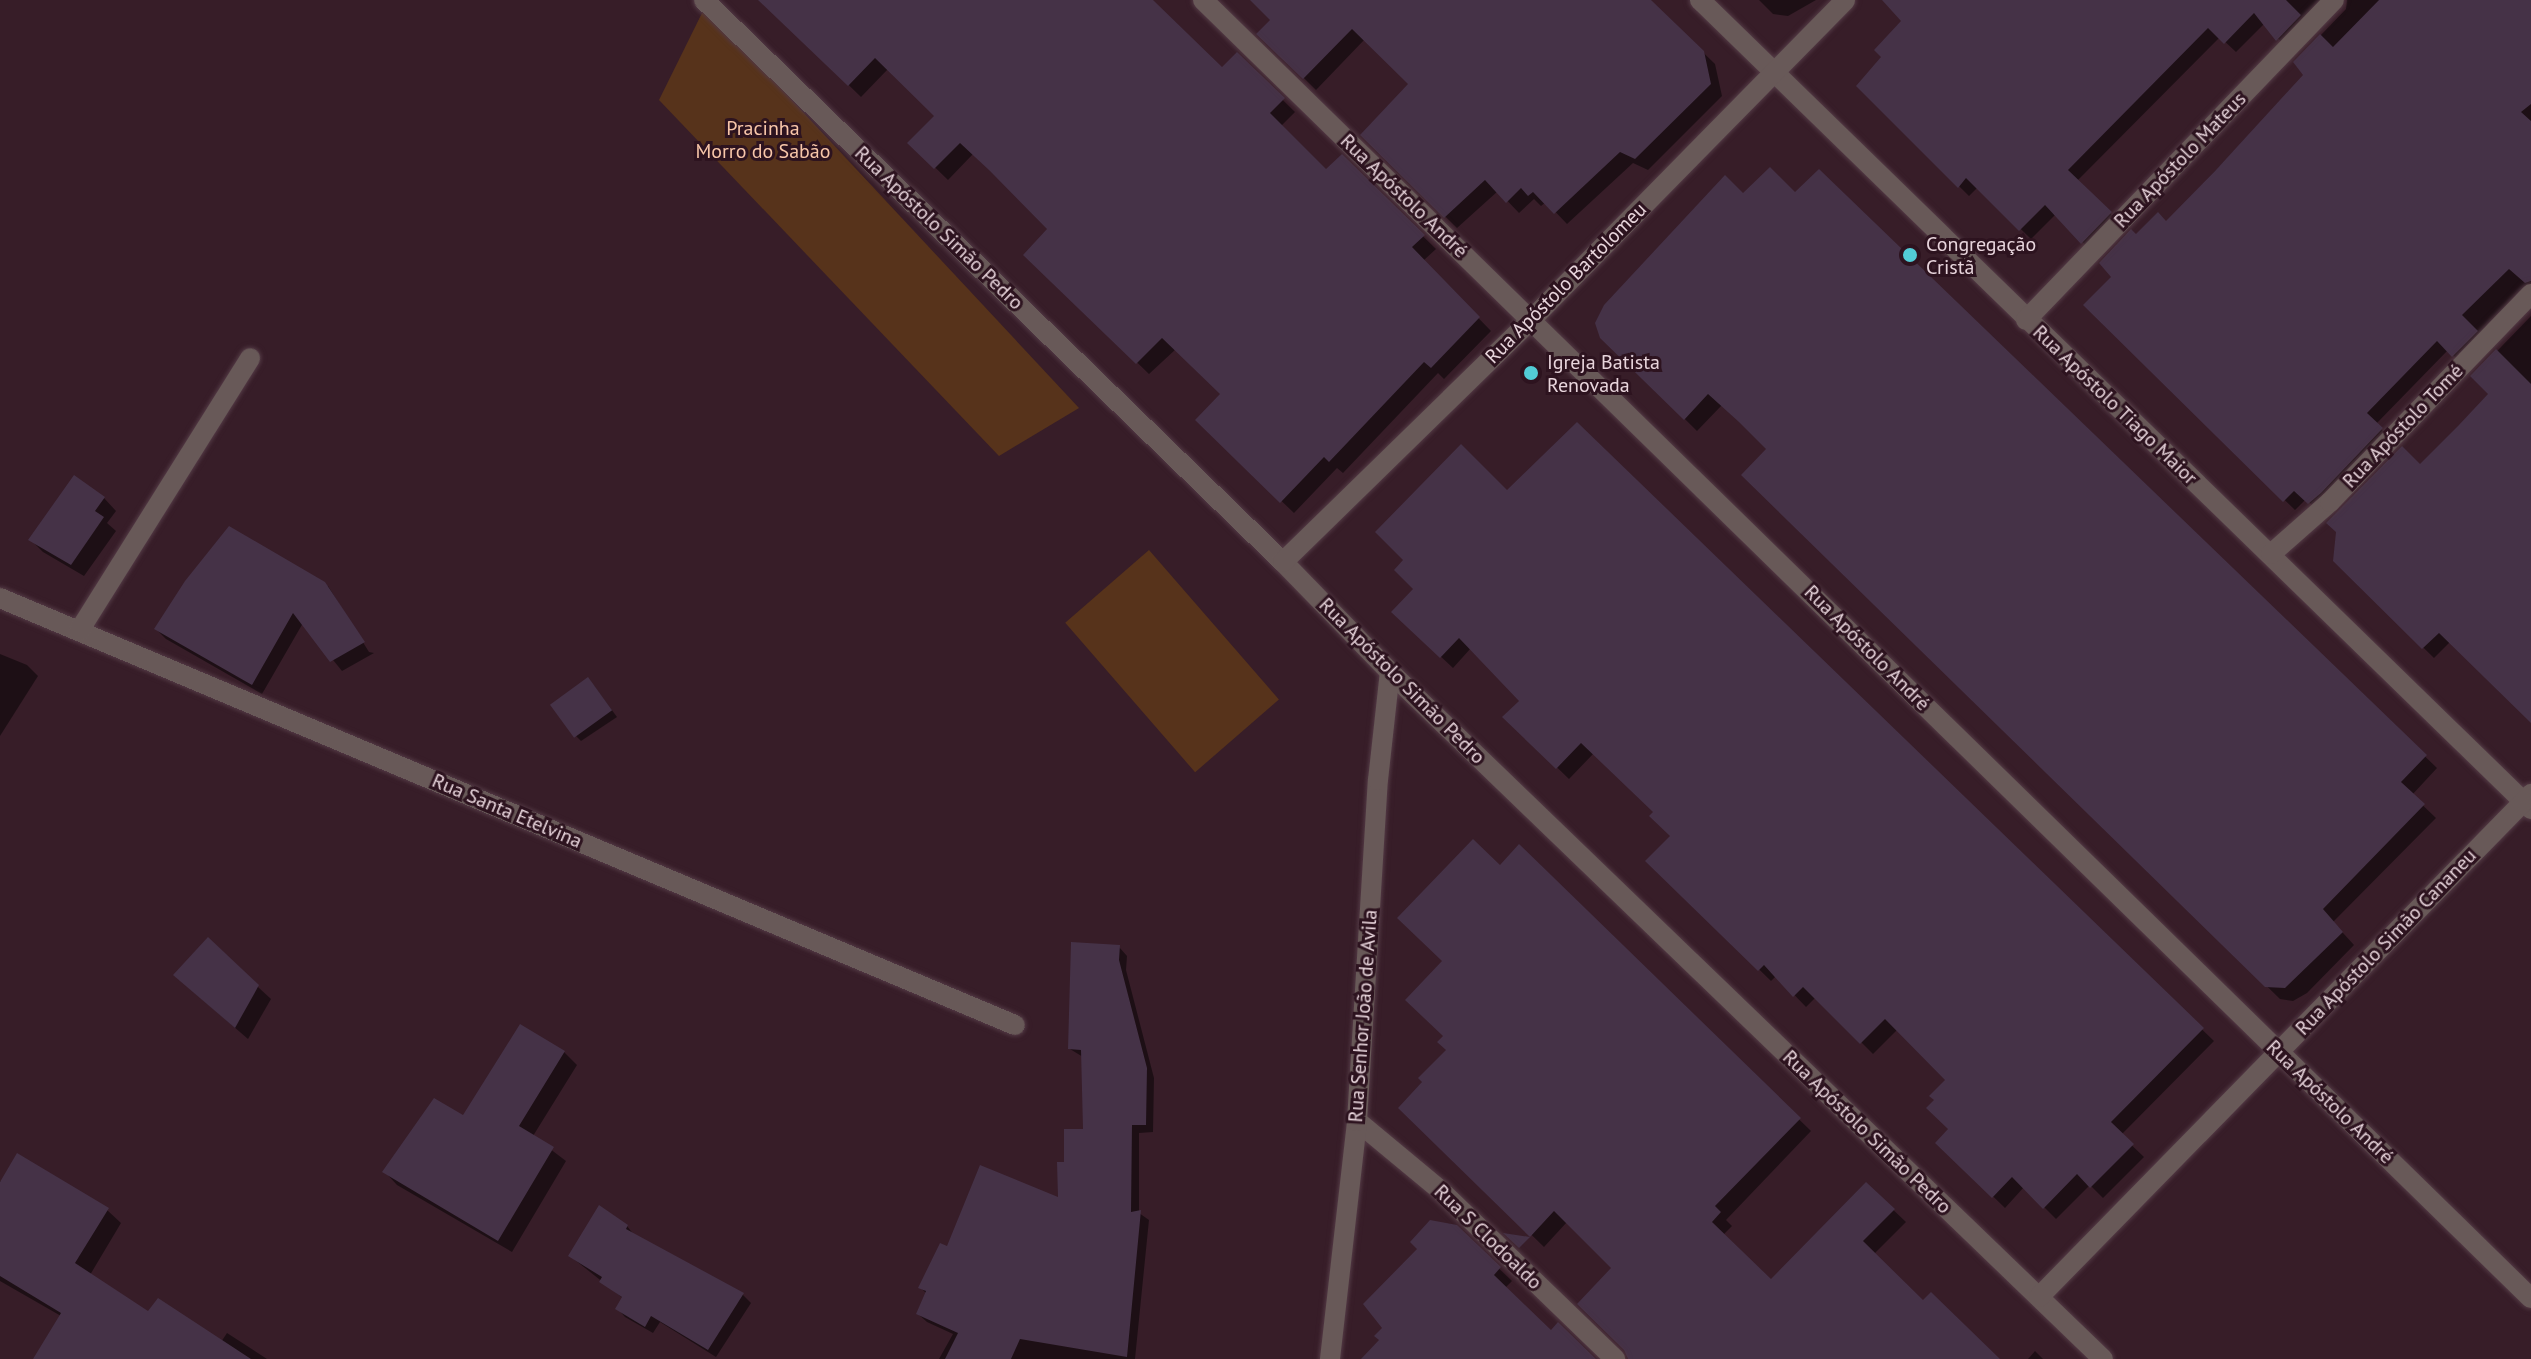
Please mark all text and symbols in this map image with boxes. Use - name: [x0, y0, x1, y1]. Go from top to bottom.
- street label: Rua Apóstolo Mateus: [2109, 87, 2251, 233]
- park label: Pracinha Morro do Sabão: [696, 116, 830, 163]
- street label: Rua Apóstolo André: [1335, 129, 1473, 263]
- street label: Rua Apóstolo Simão Pedro: [849, 141, 1029, 315]
- street label: Rua Apóstolo Bartolomeu: [1480, 197, 1652, 369]
- place label: Congregação Cristã: [1926, 232, 2036, 279]
- marker: Congregação Cristã: [1901, 246, 1919, 264]
- street label: Rua Apóstolo Tiago Maior: [2027, 320, 2203, 490]
- place label: Igreja Batista Renovada: [1547, 350, 1660, 397]
- street label: Rua Apóstolo Tomé: [2337, 359, 2469, 493]
- marker: Igreja Batista Renovada: [1522, 364, 1540, 382]
- street label: Rua Apóstolo André: [1799, 580, 1935, 716]
- street label: Rua Apóstolo Simão Pedro: [1314, 593, 1490, 769]
- street label: Rua Santa Etelvina: [428, 769, 586, 853]
- street label: Rua Apóstolo Simão Cananeu: [2290, 844, 2482, 1040]
- street label: Rua Senhor João de Avila: [1344, 909, 1382, 1123]
- street label: Rua Apóstolo André: [2261, 1035, 2399, 1169]
- street label: Rua Apóstolo Simão Pedro: [1777, 1045, 1957, 1219]
- street label: Rua S Clodoaldo: [1429, 1180, 1547, 1294]

